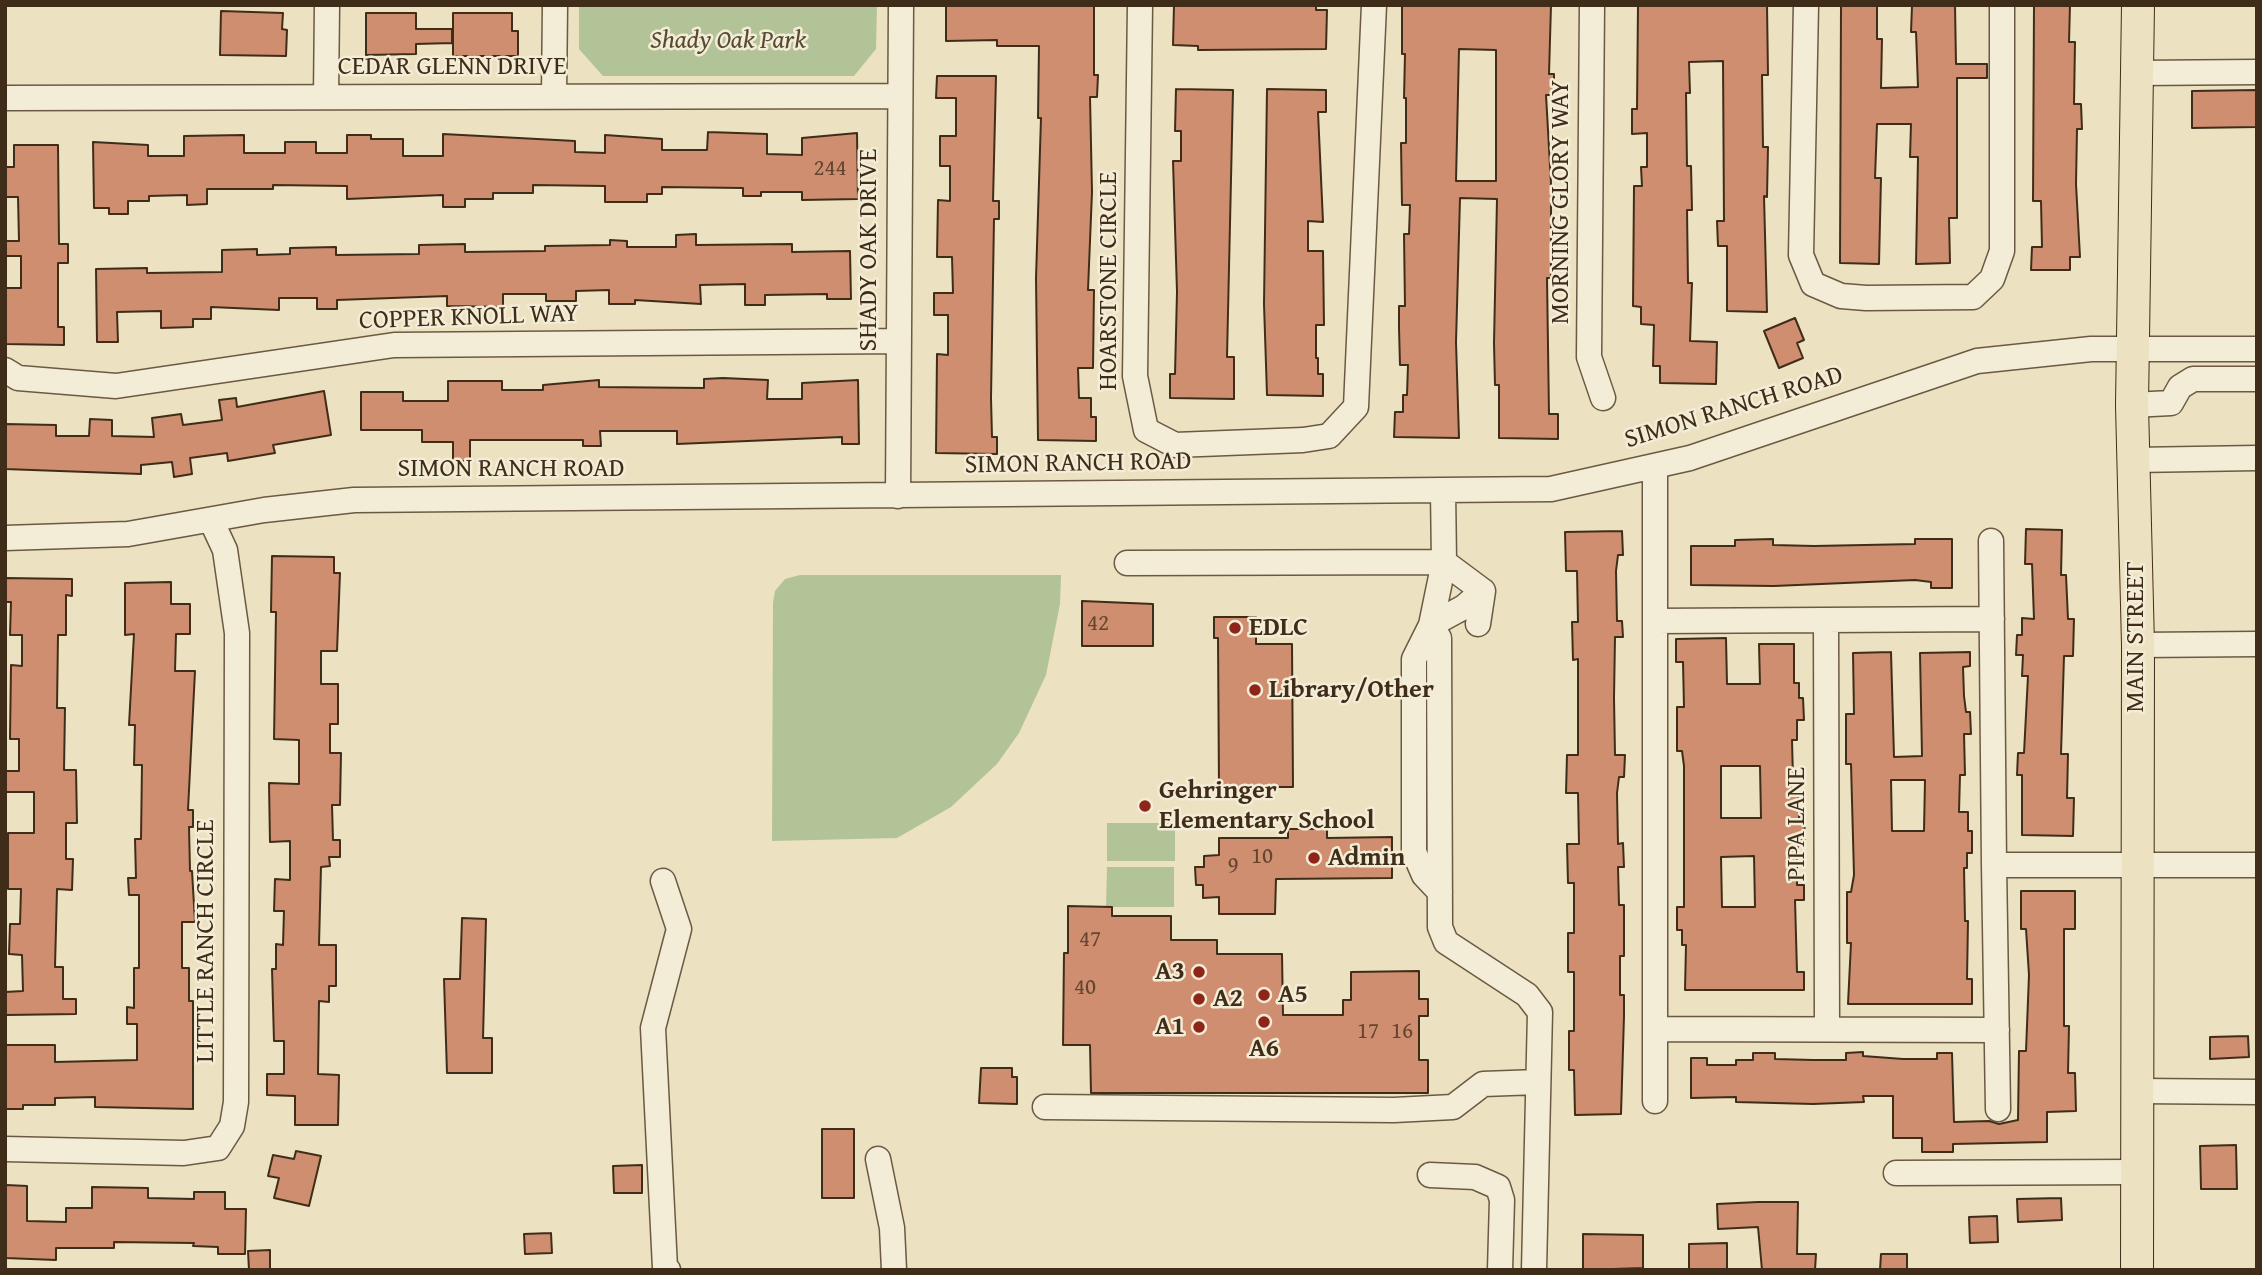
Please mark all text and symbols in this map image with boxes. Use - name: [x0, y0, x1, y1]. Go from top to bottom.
- park label: Shady Oak Park: [650, 25, 806, 57]
- street label: CEDAR GLENN DRIVE: [338, 51, 566, 83]
- street label: MORNING GLORY WAY: [1545, 80, 1577, 324]
- street label: SHADY OAK DRIVE: [853, 149, 885, 351]
- house number: 244: [813, 155, 847, 183]
- street label: HOARSTONE CIRCLE: [1093, 171, 1125, 391]
- street label: COPPER KNOLL WAY: [358, 299, 580, 337]
- street label: SIMON RANCH ROAD: [1621, 360, 1847, 456]
- street label: SIMON RANCH ROAD: [964, 446, 1192, 482]
- street label: SIMON RANCH ROAD: [398, 453, 624, 485]
- street label: MAIN STREET: [2120, 562, 2152, 712]
- house number: 42: [1087, 610, 1109, 638]
- place label: EDLC: [1249, 612, 1308, 644]
- marker: EDLC: [1227, 620, 1243, 636]
- place label: Library/Other: [1269, 674, 1434, 706]
- marker: Library/Other: [1247, 682, 1263, 698]
- street label: PIPA LANE: [1781, 767, 1813, 881]
- place label: Gehringer Elementary School: [1159, 775, 1375, 836]
- marker: Gehringer Elementary School: [1137, 798, 1153, 814]
- street label: LITTLE RANCH CIRCLE: [190, 819, 222, 1063]
- place label: Admin: [1328, 842, 1405, 874]
- house number: 10: [1251, 843, 1273, 871]
- marker: Admin: [1306, 850, 1322, 866]
- house number: 9: [1227, 852, 1239, 880]
- house number: 47: [1079, 926, 1101, 954]
- place label: A3: [1155, 956, 1185, 988]
- marker: A3: [1191, 964, 1207, 980]
- house number: 40: [1074, 974, 1096, 1002]
- place label: A5: [1278, 979, 1308, 1011]
- place label: A2: [1213, 983, 1243, 1015]
- marker: A5: [1256, 987, 1272, 1003]
- marker: A2: [1191, 991, 1207, 1007]
- place label: A1: [1155, 1011, 1185, 1043]
- marker: A6: [1256, 1014, 1272, 1030]
- house number: 17: [1357, 1018, 1379, 1046]
- house number: 16: [1391, 1018, 1413, 1046]
- marker: A1: [1191, 1019, 1207, 1035]
- place label: A6: [1249, 1033, 1279, 1065]

